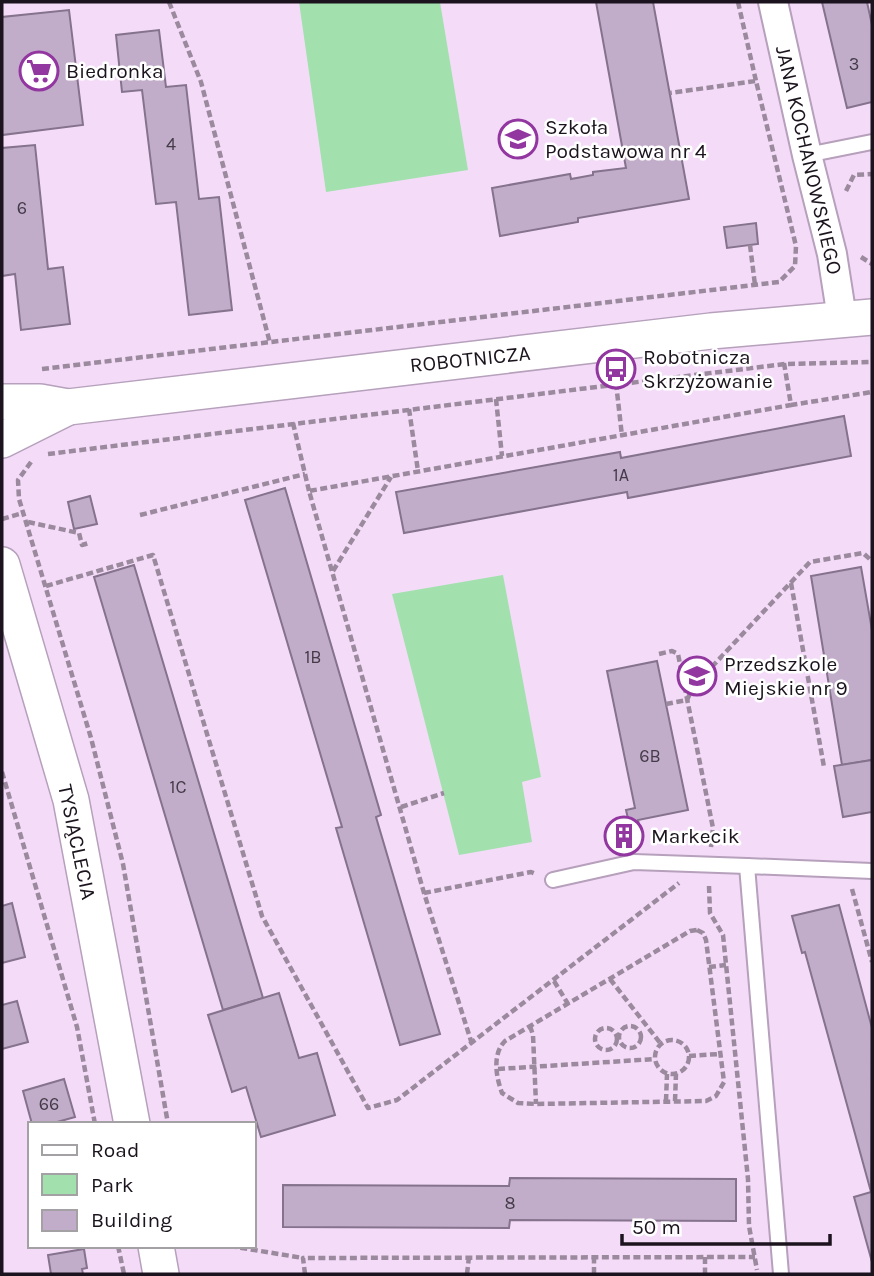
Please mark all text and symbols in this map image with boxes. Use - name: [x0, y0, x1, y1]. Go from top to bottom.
- street label: JANA KOCHANOWSKIEGO: [771, 43, 847, 277]
- supermarket icon: Biedronka: [18, 50, 60, 92]
- house number: 3: [849, 53, 859, 75]
- place label: Biedronka: [66, 59, 164, 83]
- place label: Szkoła Podstawowa nr 4: [545, 115, 707, 163]
- school or university icon: Szkoła Podstawowa nr 4: [497, 118, 539, 160]
- house number: 4: [166, 133, 176, 155]
- house number: 6: [17, 197, 27, 219]
- street label: ROBOTNICZA: [409, 341, 531, 377]
- place label: Robotnicza Skrzyżowanie: [643, 345, 773, 393]
- bus stop icon: Robotnicza Skrzyżowanie: [595, 348, 637, 390]
- house number: 1A: [613, 464, 629, 486]
- house number: 1B: [304, 646, 322, 668]
- place label: Przedszkole Miejskie nr 9: [724, 652, 848, 700]
- school or university icon: Przedszkole Miejskie nr 9: [676, 655, 718, 697]
- house number: 6B: [639, 745, 661, 767]
- house number: 1C: [170, 776, 186, 798]
- street label: TYSIĄCLECIA: [53, 782, 101, 902]
- building icon: Markecik: [603, 815, 645, 857]
- place label: Markecik: [651, 824, 740, 848]
- house number: 66: [39, 1093, 59, 1115]
- legend: [28, 1122, 256, 1248]
- text: Road: [91, 1138, 139, 1162]
- text: Park: [91, 1173, 134, 1197]
- house number: 8: [504, 1192, 516, 1214]
- scale bar: [622, 1202, 830, 1246]
- text: Building: [91, 1208, 172, 1232]
- text: 50 m: [632, 1215, 681, 1239]

